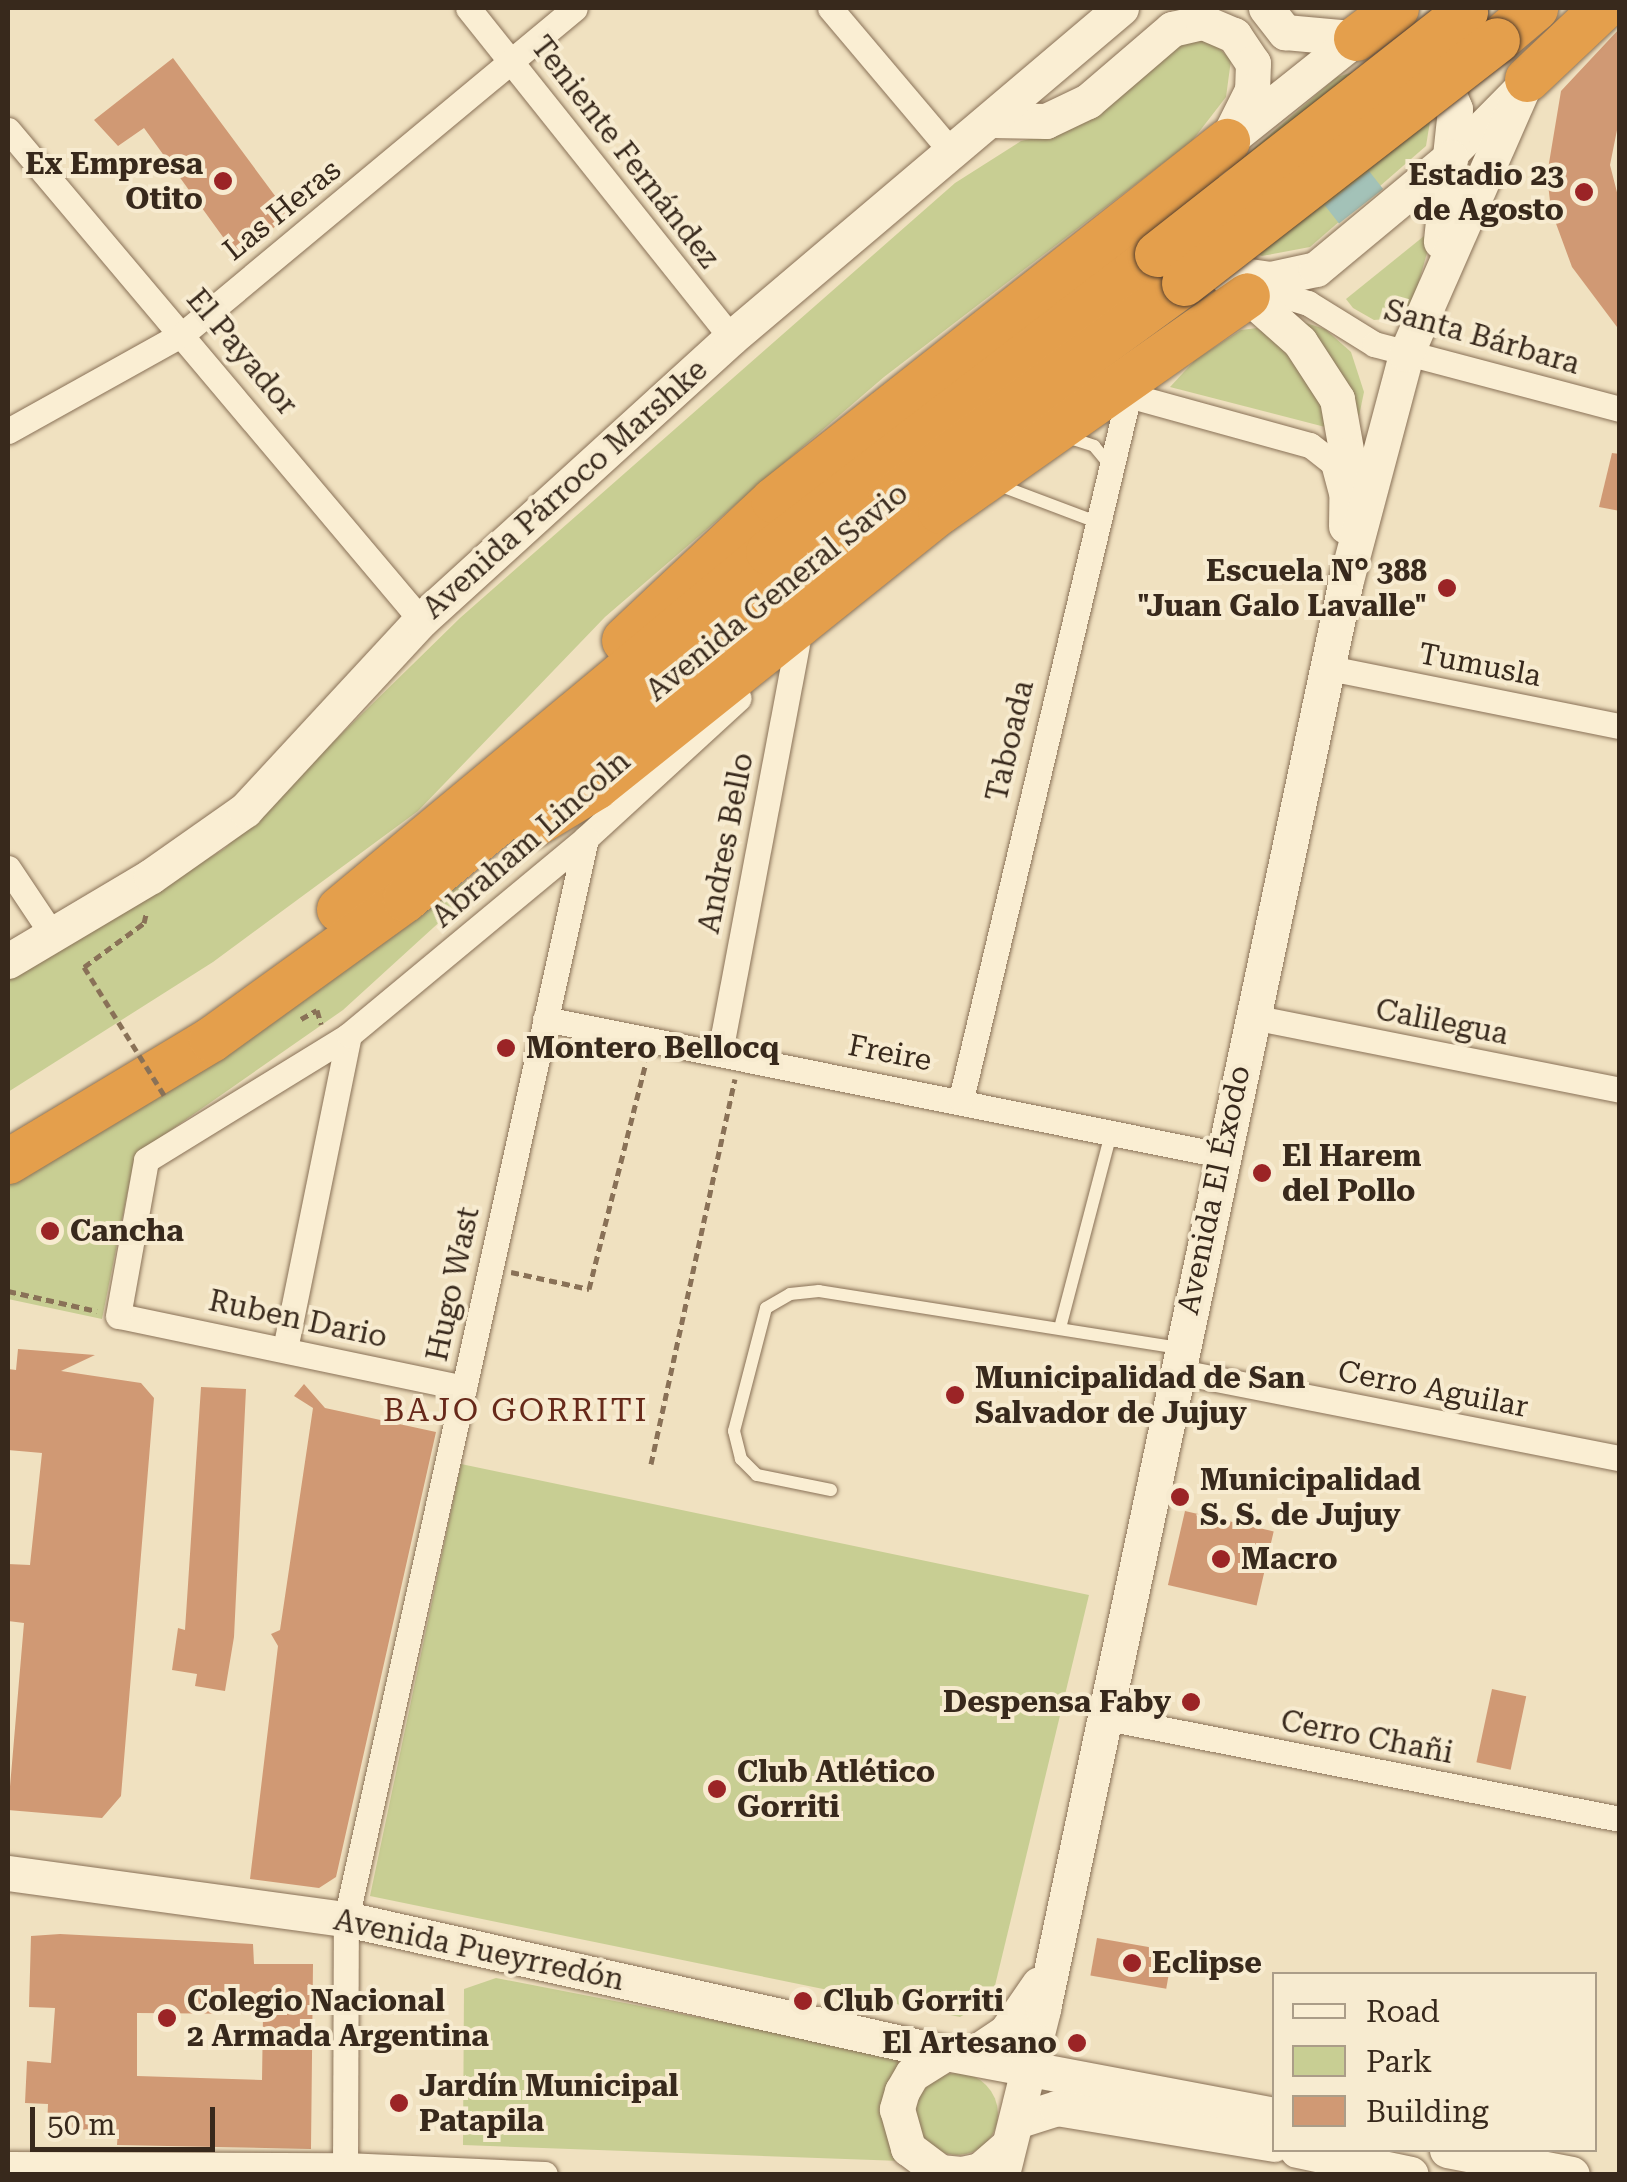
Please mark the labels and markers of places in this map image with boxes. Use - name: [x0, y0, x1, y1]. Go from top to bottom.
- place label: Ex Empresa Otito: [25, 146, 203, 216]
- place label: Estadio 23 de Agosto: [1409, 157, 1564, 228]
- marker: Ex Empresa Otito: [212, 170, 234, 192]
- marker: Estadio 23 de Agosto: [1573, 181, 1595, 203]
- place label: Escuela N° 388 "Juan Galo Lavalle": [1137, 553, 1427, 624]
- marker: Escuela N° 388 "Juan Galo Lavalle": [1436, 577, 1458, 599]
- place label: Montero Bellocq: [526, 1030, 779, 1066]
- marker: Montero Bellocq: [495, 1037, 517, 1059]
- place label: El Harem del Pollo: [1282, 1138, 1421, 1208]
- marker: El Harem del Pollo: [1251, 1162, 1273, 1184]
- place label: Cancha: [70, 1213, 184, 1249]
- marker: Cancha: [39, 1220, 61, 1242]
- place label: Municipalidad de San Salvador de Jujuy: [975, 1360, 1305, 1430]
- marker: Municipalidad de San Salvador de Jujuy: [944, 1384, 966, 1406]
- place label: Municipalidad S. S. de Jujuy: [1200, 1462, 1421, 1532]
- marker: Municipalidad S. S. de Jujuy: [1169, 1486, 1191, 1508]
- place label: Macro: [1241, 1541, 1338, 1577]
- marker: Macro: [1210, 1548, 1232, 1570]
- place label: Despensa Faby: [943, 1684, 1171, 1720]
- marker: Despensa Faby: [1180, 1691, 1202, 1713]
- place label: Club Atlético Gorriti: [737, 1754, 935, 1824]
- marker: Club Atlético Gorriti: [706, 1778, 728, 1800]
- place label: Eclipse: [1152, 1945, 1262, 1981]
- marker: Eclipse: [1121, 1952, 1143, 1974]
- place label: Colegio Nacional 2 Armada Argentina: [187, 1983, 489, 2054]
- place label: Club Gorriti: [823, 1983, 1004, 2019]
- marker: Club Gorriti: [792, 1990, 814, 2012]
- marker: Colegio Nacional 2 Armada Argentina: [156, 2007, 178, 2029]
- place label: El Artesano: [882, 2025, 1057, 2061]
- marker: El Artesano: [1066, 2032, 1088, 2054]
- place label: Jardín Municipal Patapila: [419, 2068, 678, 2138]
- marker: Jardín Municipal Patapila: [388, 2092, 410, 2114]

